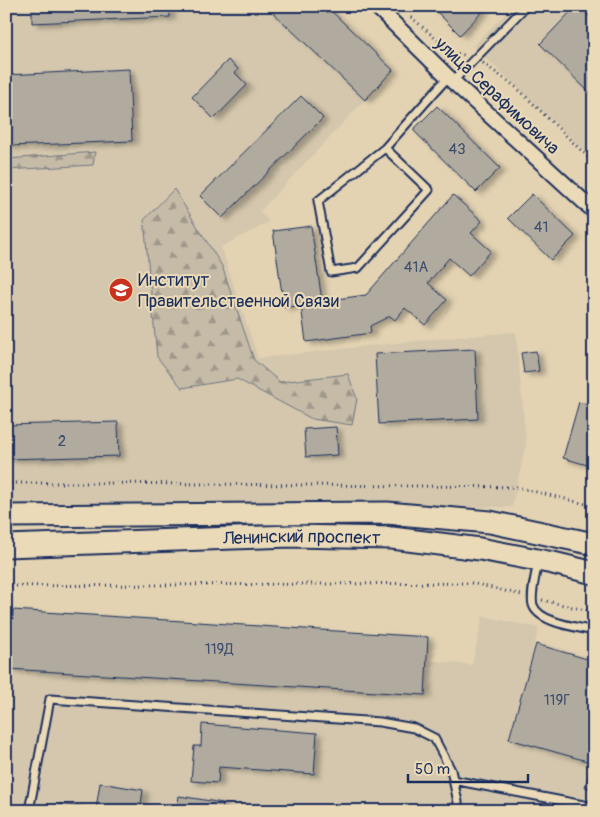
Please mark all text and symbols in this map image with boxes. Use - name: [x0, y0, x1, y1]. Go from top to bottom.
- street label: улица Серафимовича: [429, 32, 564, 160]
- house number: 43: [448, 140, 466, 159]
- house number: 41: [534, 218, 548, 237]
- house number: 41А: [404, 258, 428, 277]
- place label: Институт Правительственной Связи: [138, 269, 339, 313]
- school or university icon: Институт Правительственной Связи: [108, 277, 134, 303]
- house number: 2: [58, 432, 66, 451]
- street label: Ленинский проспект: [222, 524, 381, 550]
- house number: 119Д: [205, 640, 234, 659]
- house number: 119Г: [544, 691, 570, 710]
- scale bar: [408, 752, 528, 784]
- text: 50 m: [415, 760, 450, 779]

